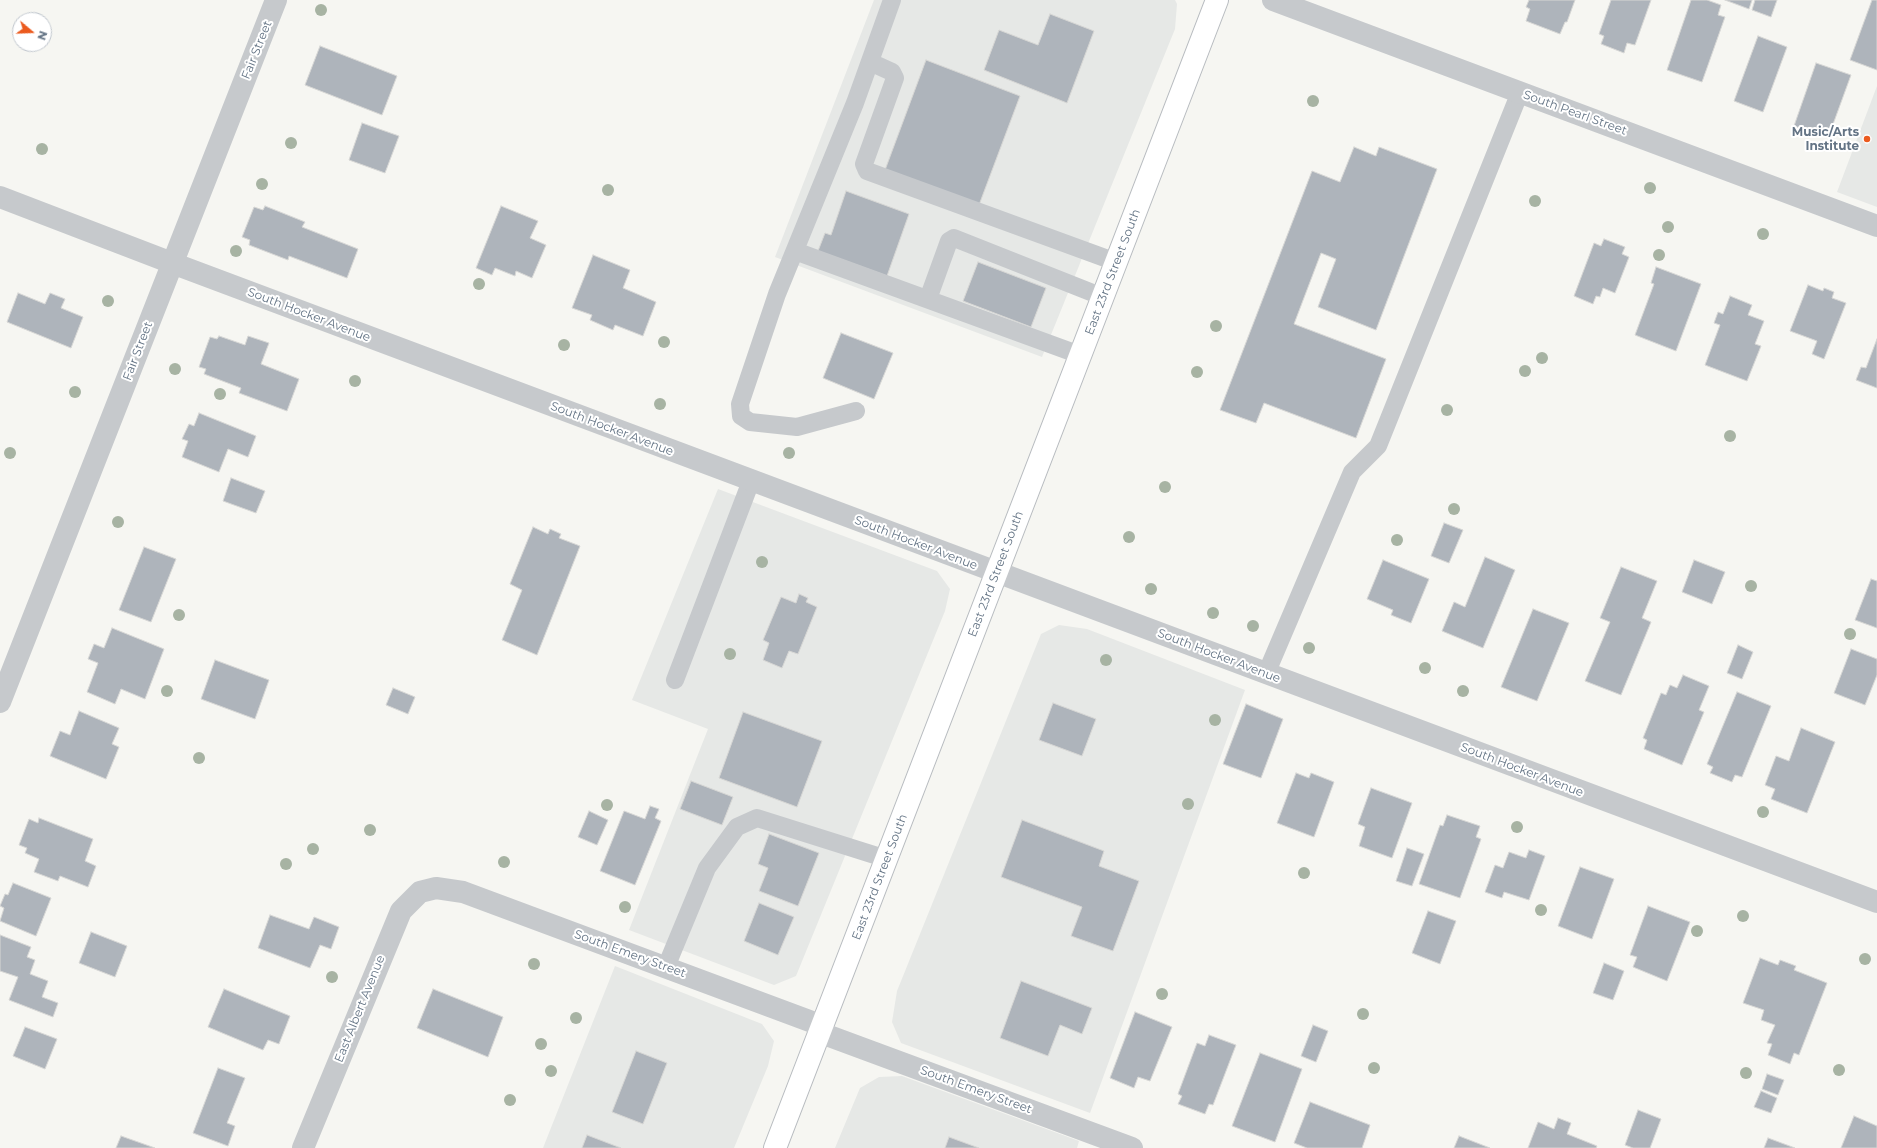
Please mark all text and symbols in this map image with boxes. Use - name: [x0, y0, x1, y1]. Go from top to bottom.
- north arrow: [12, 12, 52, 52]
- street label: Fair Street: [239, 19, 275, 81]
- text: N: [34, 29, 50, 42]
- street label: South Pearl Street: [1521, 88, 1629, 138]
- place label: Music/Arts Institute: [1792, 125, 1859, 153]
- marker: Music/Arts Institute: [1862, 134, 1872, 144]
- street label: East 23rd Street South: [1082, 207, 1144, 337]
- street label: South Hocker Avenue: [246, 285, 372, 345]
- street label: Fair Street: [120, 320, 156, 382]
- street label: South Hocker Avenue: [549, 399, 675, 459]
- street label: East 23rd Street South: [965, 509, 1027, 639]
- street label: South Hocker Avenue: [853, 513, 979, 573]
- street label: South Hocker Avenue: [1156, 626, 1282, 686]
- street label: South Hocker Avenue: [1459, 740, 1585, 800]
- street label: East 23rd Street South: [849, 812, 911, 942]
- street label: South Emery Street: [572, 927, 688, 981]
- street label: East Albert Avenue: [332, 953, 388, 1065]
- street label: South Emery Street: [918, 1063, 1034, 1117]

